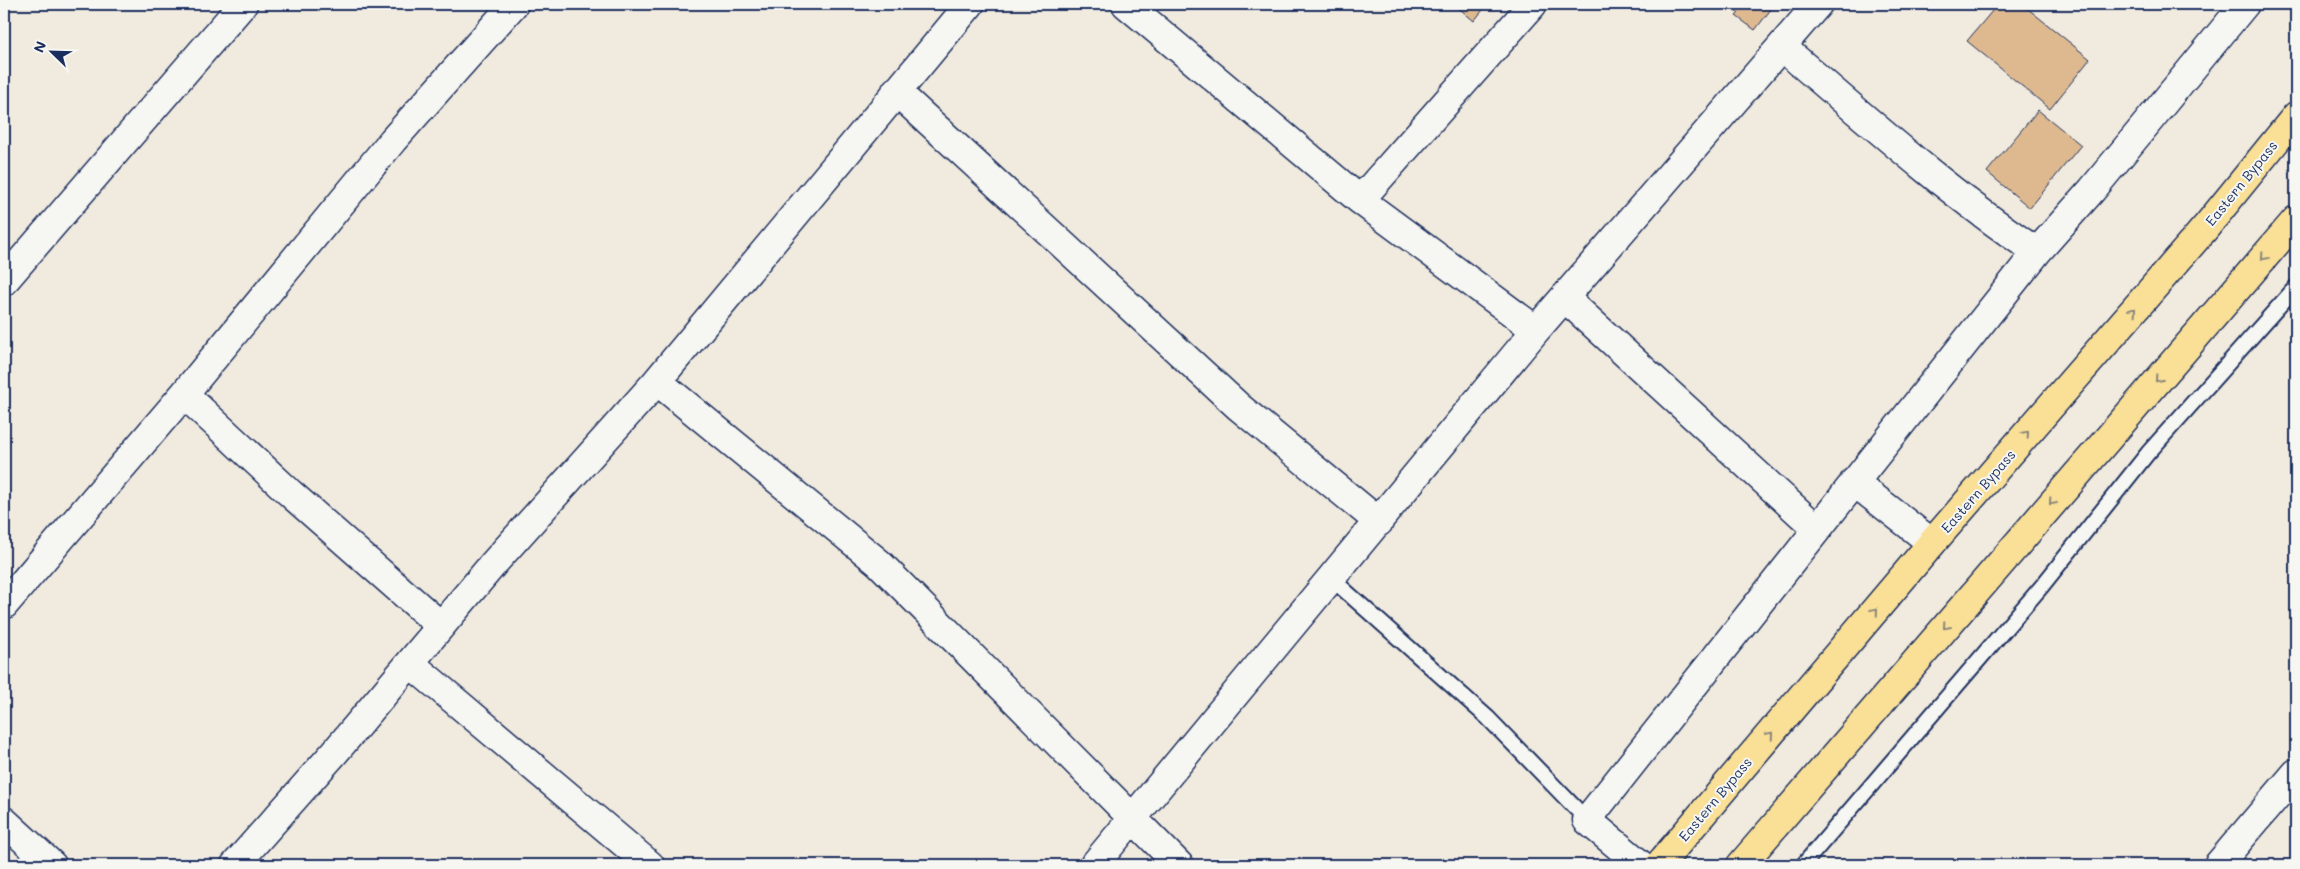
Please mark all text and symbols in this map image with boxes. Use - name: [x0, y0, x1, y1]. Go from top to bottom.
- north arrow: [28, 28, 78, 78]
- text: N: [29, 38, 50, 55]
- street label: Eastern Bypass: [2201, 136, 2281, 230]
- one-way arrow: [2261, 251, 2270, 260]
- one-way arrow: [2127, 308, 2136, 317]
- one-way arrow: [2155, 374, 2164, 383]
- one-way arrow: [2021, 431, 2030, 440]
- street label: Eastern Bypass: [1937, 445, 2019, 537]
- one-way arrow: [2048, 497, 2057, 506]
- one-way arrow: [1869, 607, 1878, 616]
- one-way arrow: [1943, 620, 1952, 629]
- one-way arrow: [1764, 731, 1773, 740]
- street label: Eastern Bypass: [1674, 753, 1756, 845]

